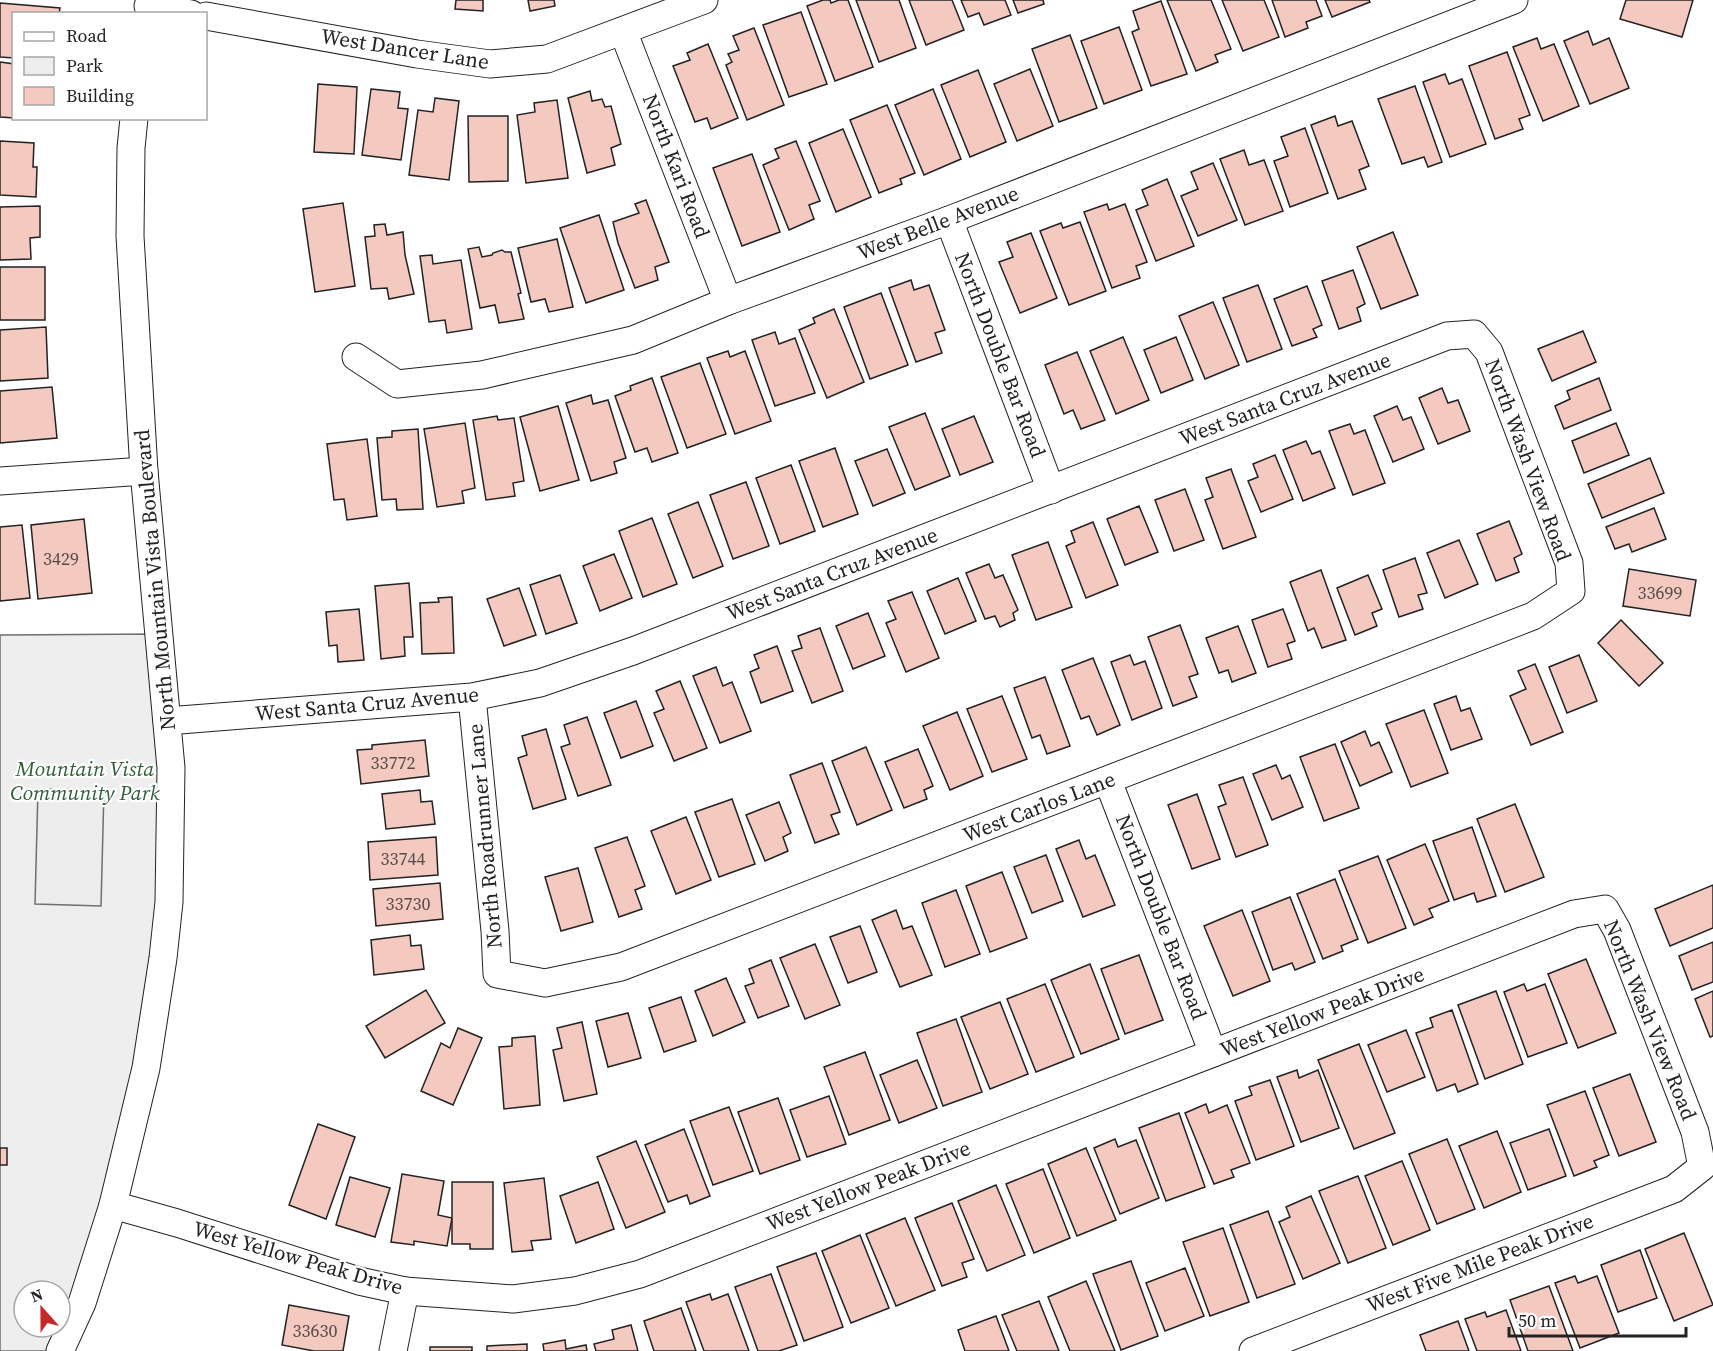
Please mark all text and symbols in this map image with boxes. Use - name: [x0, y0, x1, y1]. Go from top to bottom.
- legend: [12, 12, 207, 120]
- street label: West Dancer Lane: [319, 21, 491, 76]
- text: Road: [66, 23, 107, 48]
- text: Park: [66, 53, 103, 78]
- text: Building: [66, 83, 134, 108]
- street label: North Kari Road: [636, 90, 717, 242]
- street label: West Belle Avenue: [853, 178, 1023, 267]
- street label: North Double Bar Road: [948, 248, 1053, 462]
- street label: West Santa Cruz Avenue: [1175, 345, 1395, 452]
- street label: North Wash View Road: [1478, 354, 1579, 565]
- street label: North Mountain Vista Boulevard: [127, 428, 182, 732]
- street label: West Santa Cruz Avenue: [722, 520, 942, 627]
- house number: 3429: [43, 546, 79, 571]
- house number: 33699: [1638, 580, 1683, 605]
- street label: West Santa Cruz Avenue: [254, 679, 480, 728]
- street label: North Roadrunner Lane: [460, 722, 509, 950]
- house number: 33772: [371, 750, 416, 775]
- park label: Mountain Vista Community Park: [10, 754, 160, 807]
- street label: West Carlos Lane: [958, 764, 1119, 849]
- street label: North Double Bar Road: [1109, 810, 1214, 1024]
- house number: 33744: [381, 846, 426, 871]
- house number: 33730: [386, 891, 431, 916]
- street label: North Wash View Road: [1597, 915, 1704, 1124]
- street label: West Yellow Peak Drive: [1215, 959, 1428, 1064]
- street label: West Yellow Peak Drive: [761, 1133, 974, 1238]
- street label: West Five Mile Peak Drive: [1362, 1206, 1598, 1319]
- street label: West Yellow Peak Drive: [190, 1214, 406, 1301]
- north arrow: [12, 1279, 72, 1339]
- text: N: [27, 1283, 46, 1307]
- scale bar: [1509, 1300, 1686, 1338]
- text: 50 m: [1518, 1308, 1556, 1333]
- house number: 33630: [293, 1318, 338, 1343]

